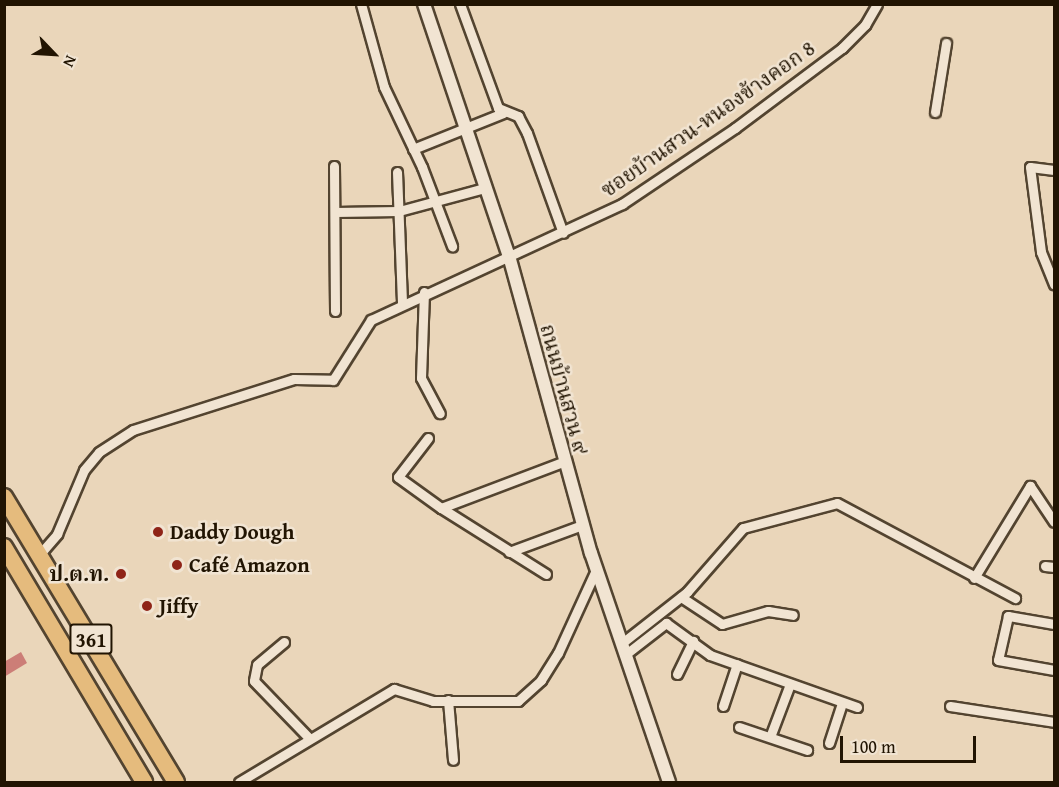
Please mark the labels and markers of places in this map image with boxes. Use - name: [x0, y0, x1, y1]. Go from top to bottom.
- place label: Daddy Dough: [170, 519, 294, 545]
- marker: Daddy Dough: [151, 525, 165, 539]
- place label: Café Amazon: [189, 552, 310, 578]
- marker: Café Amazon: [170, 558, 184, 572]
- place label: ป.ต.ท.: [49, 561, 109, 587]
- marker: ป.ต.ท.: [114, 567, 128, 581]
- place label: Jiffy: [159, 593, 198, 619]
- marker: Jiffy: [140, 599, 154, 613]

